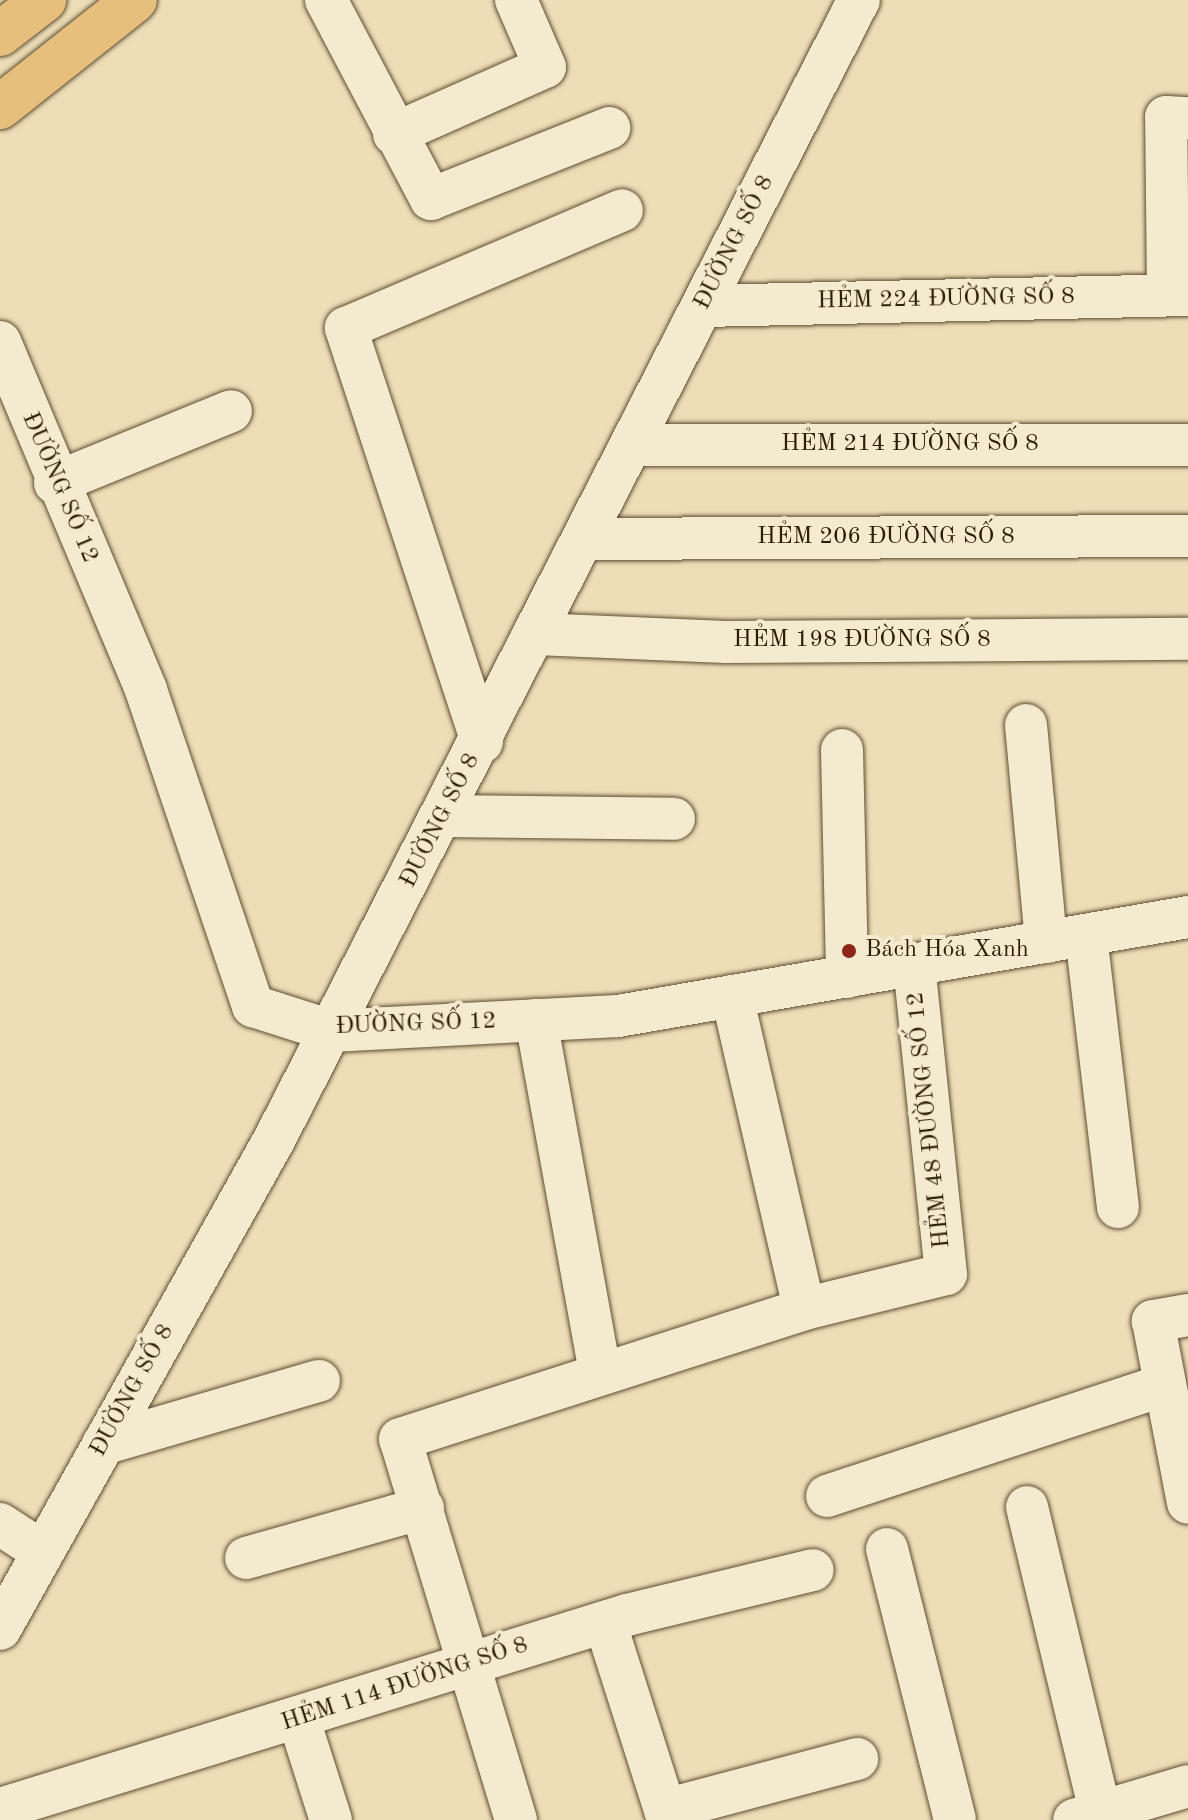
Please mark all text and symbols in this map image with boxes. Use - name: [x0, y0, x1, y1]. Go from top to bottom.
- street label: ĐƯỜNG SỐ 8: [689, 171, 781, 315]
- street label: HẺM 224 ĐƯỜNG SỐ 8: [817, 283, 1075, 317]
- street label: ĐƯỜNG SỐ 12: [14, 408, 104, 568]
- street label: HẺM 214 ĐƯỜNG SỐ 8: [781, 431, 1039, 459]
- street label: HẺM 206 ĐƯỜNG SỐ 8: [757, 524, 1015, 552]
- street label: HẺM 198 ĐƯỜNG SỐ 8: [733, 627, 991, 655]
- street label: ĐƯỜNG SỐ 8: [395, 749, 487, 893]
- place label: Bách Hóa Xanh: [865, 937, 1029, 965]
- marker: Bách Hóa Xanh: [840, 942, 858, 960]
- street label: HẺM 48 ĐƯỜNG SỐ 12: [902, 990, 958, 1250]
- street label: ĐƯỜNG SỐ 12: [335, 1008, 497, 1042]
- street label: ĐƯỜNG SỐ 8: [85, 1320, 181, 1462]
- street label: HẺM 114 ĐƯỜNG SỐ 8: [278, 1631, 532, 1739]

